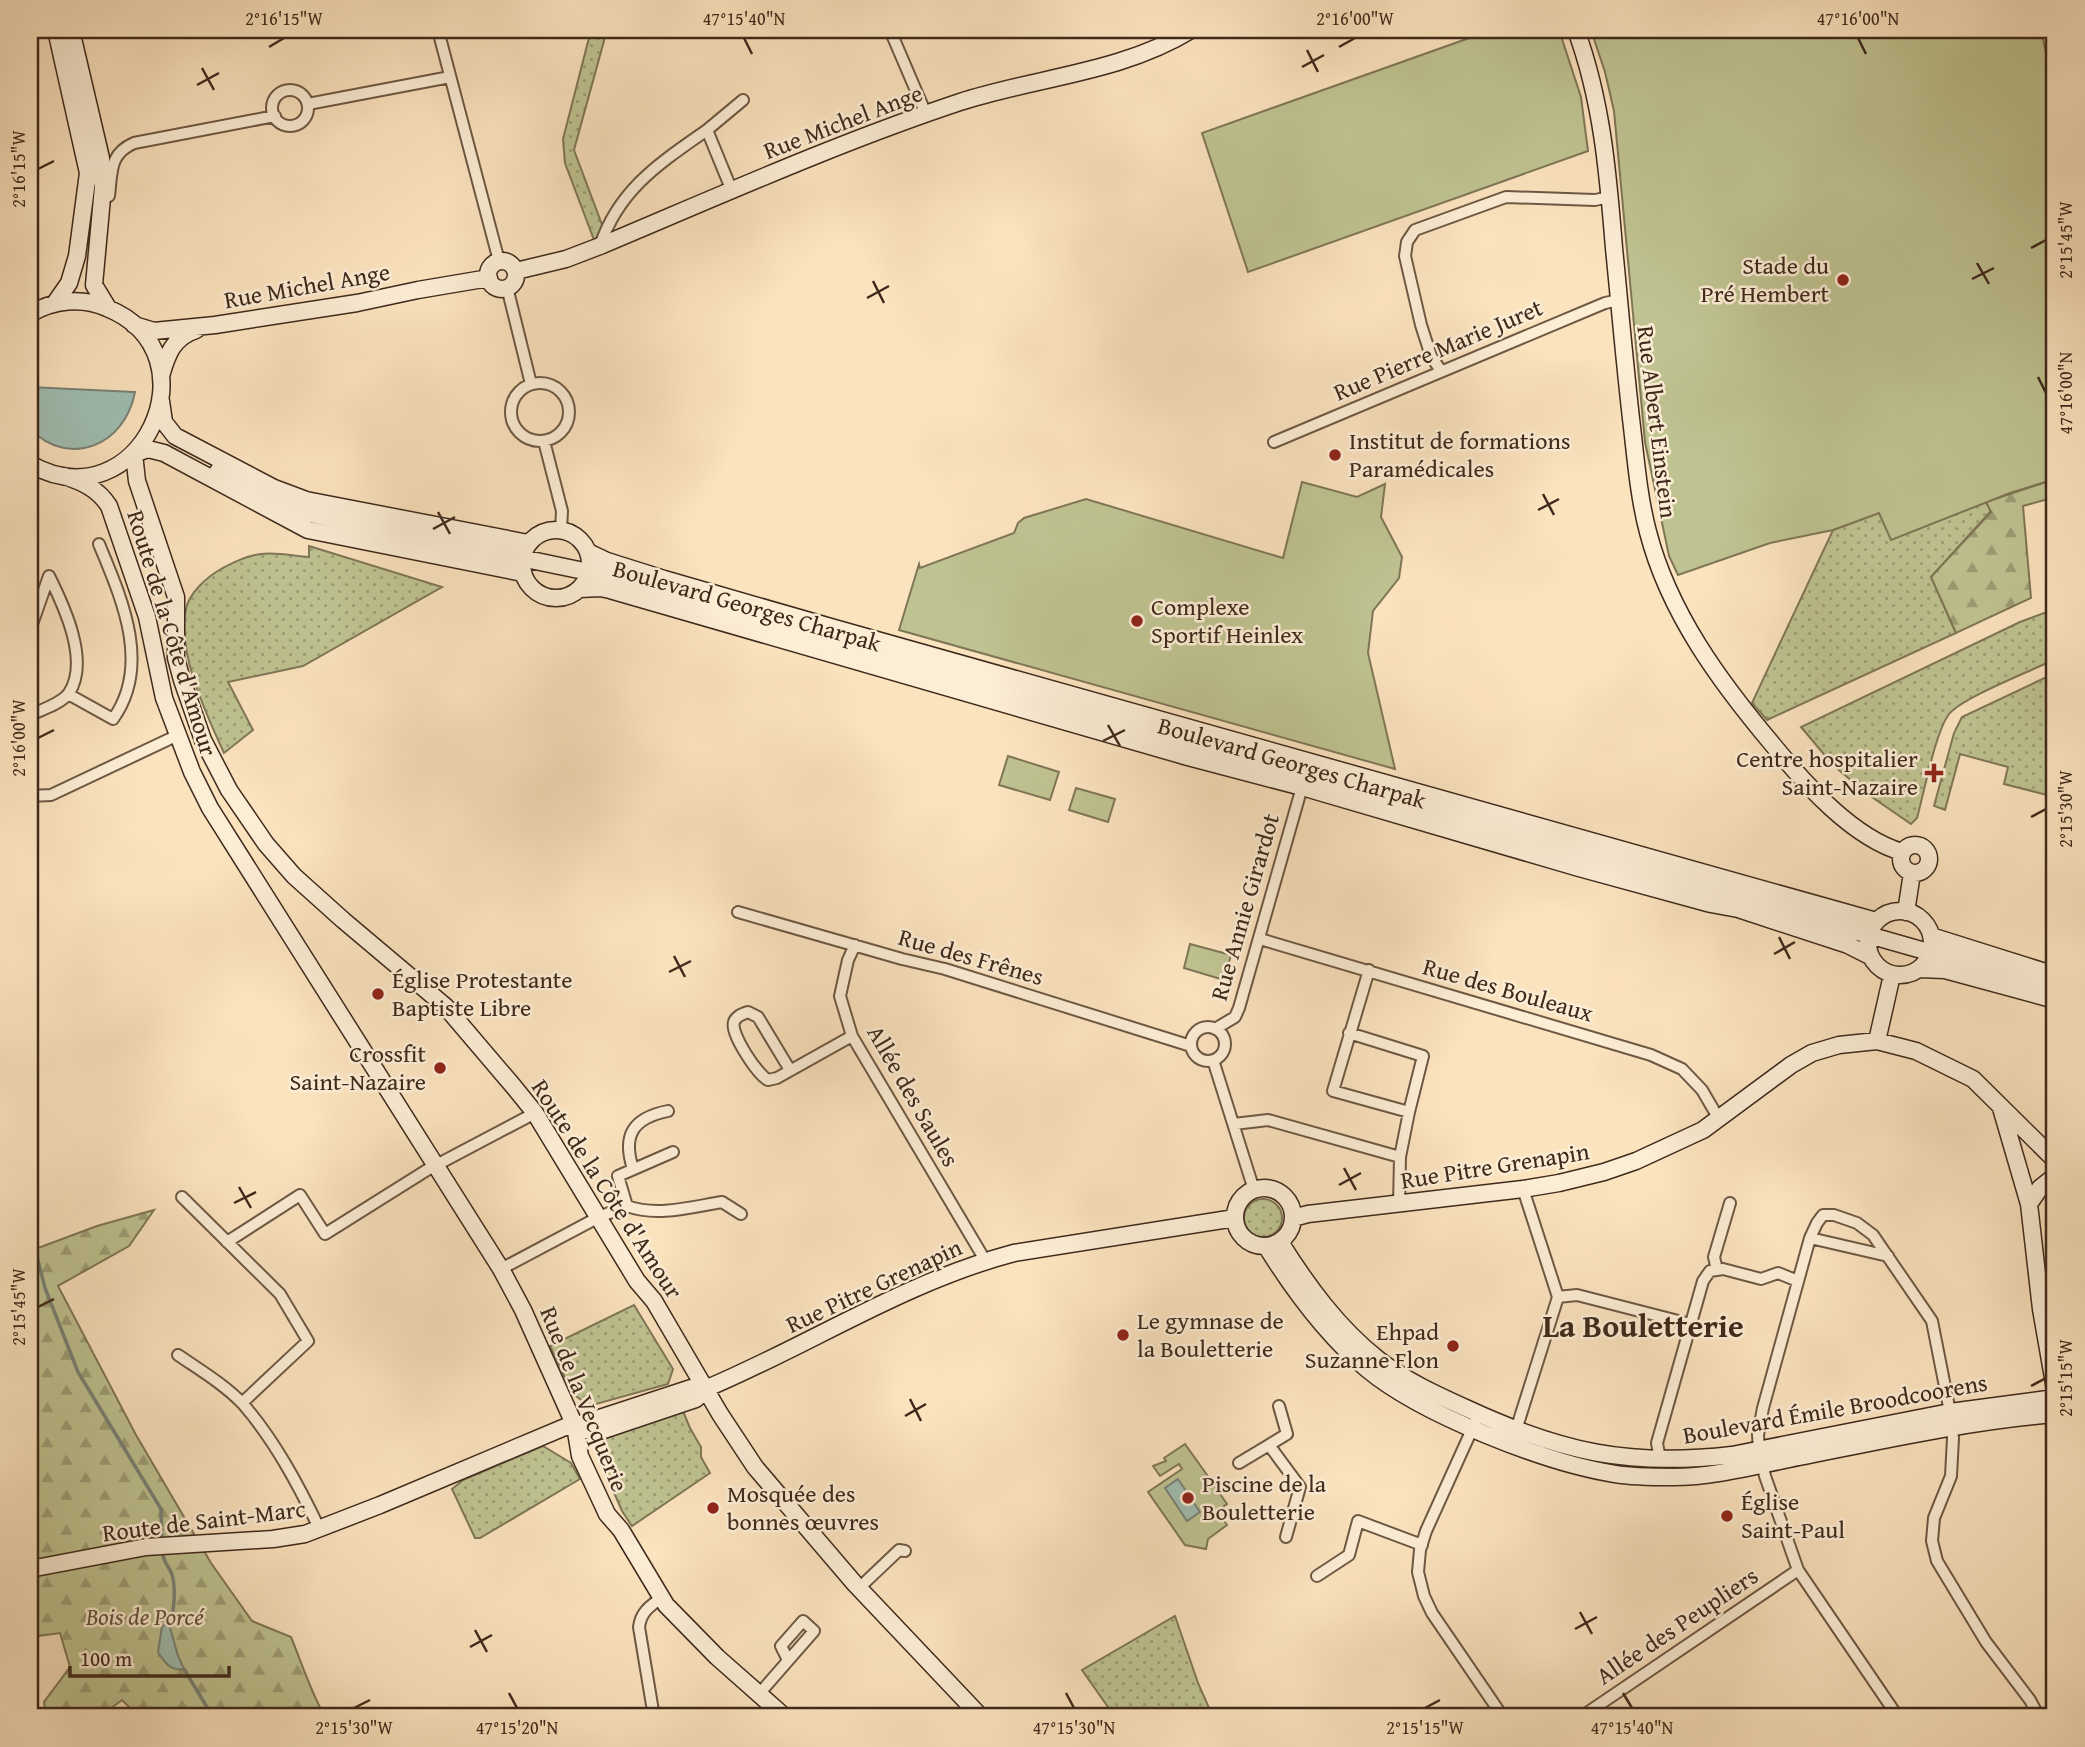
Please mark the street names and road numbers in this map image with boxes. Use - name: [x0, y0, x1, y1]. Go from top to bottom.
- street label: Rue Michel Ange: [758, 75, 928, 168]
- street label: Rue Michel Ange: [221, 254, 393, 317]
- street label: Rue Pierre Marie Juret: [1328, 289, 1548, 409]
- street label: Rue Albert Einstein: [1628, 324, 1687, 521]
- street label: Route de la Côte d'Amour: [118, 506, 227, 760]
- street label: Boulevard Georges Charpak: [609, 550, 886, 661]
- street label: Boulevard Georges Charpak: [1154, 707, 1431, 818]
- street label: Rue Annie Girardot: [1201, 809, 1288, 1005]
- street label: Rue des Frênes: [895, 919, 1048, 994]
- street label: Rue des Bouleaux: [1419, 948, 1598, 1031]
- street label: Allée des Saules: [859, 1018, 968, 1173]
- street label: Route de la Côte d'Amour: [523, 1072, 692, 1305]
- street label: Rue Pitre Grenapin: [1398, 1133, 1592, 1198]
- street label: Rue Pitre Grenapin: [780, 1229, 968, 1342]
- street label: Rue de la Vecquerie: [531, 1301, 638, 1497]
- street label: Boulevard Émile Broodcoorens: [1680, 1364, 1990, 1453]
- street label: Route de Saint-Marc: [100, 1491, 308, 1550]
- street label: Allée des Peupliers: [1589, 1558, 1765, 1693]

